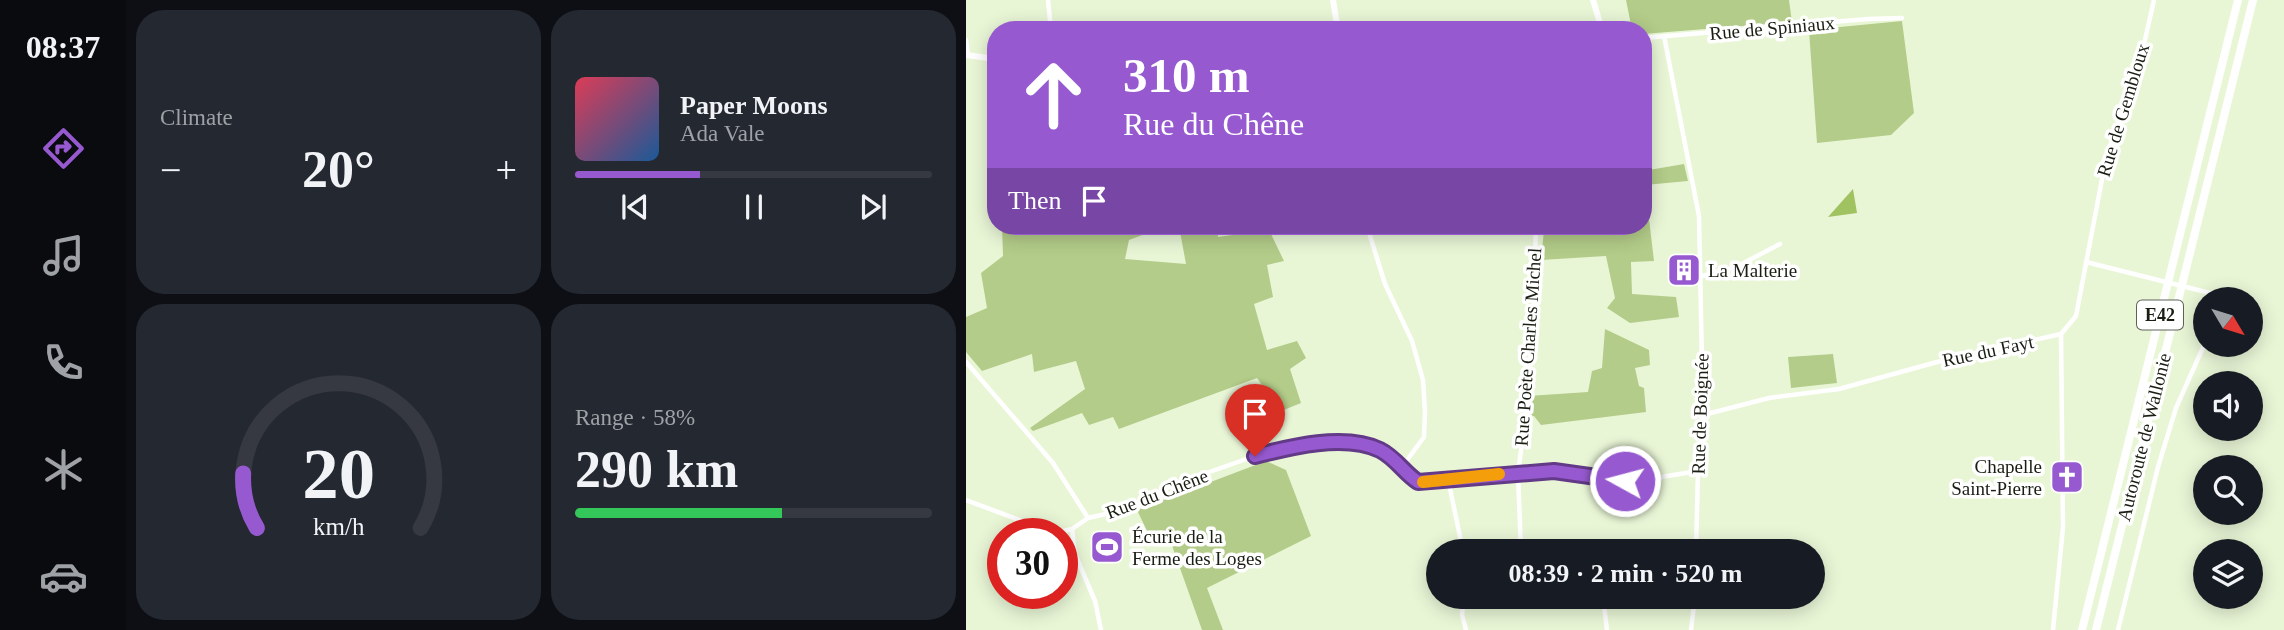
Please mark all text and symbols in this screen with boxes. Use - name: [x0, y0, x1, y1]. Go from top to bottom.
- street label: Rue de Spiniaux: [1709, 12, 1836, 44]
- text: 08:37: [26, 29, 100, 65]
- street label: Rue de Gembloux: [2093, 40, 2153, 179]
- text: 310 m: [1123, 48, 1250, 103]
- icon: ahead: [1008, 49, 1099, 140]
- text: Paper Moons: [680, 91, 828, 120]
- text: Climate: [160, 105, 233, 130]
- text: Rue du Chêne: [1123, 106, 1304, 142]
- text: Ada Vale: [680, 121, 765, 146]
- icon: directions: [39, 124, 88, 173]
- text: 20°: [302, 141, 375, 198]
- text: −: [160, 149, 181, 191]
- text: +: [496, 149, 517, 191]
- icon: arrive: [1075, 182, 1113, 220]
- text: Then: [1008, 186, 1061, 215]
- icon: previous: [616, 188, 654, 226]
- icon: pause: [735, 188, 773, 226]
- icon: next: [854, 188, 892, 226]
- icon: music: [39, 231, 88, 280]
- street label: Rue Poète Charles Michel: [1511, 247, 1545, 447]
- building icon: La Malterie: [1665, 251, 1703, 289]
- place label: La Malterie: [1708, 260, 1797, 281]
- north arrow: [2193, 287, 2263, 357]
- map controls: [2193, 287, 2263, 609]
- road number: E42: [2137, 300, 2183, 330]
- street label: Rue du Fayt: [1940, 331, 2036, 371]
- icon: phone: [39, 338, 88, 387]
- street label: Autoroute de Wallonie: [2113, 351, 2175, 523]
- street label: Rue de Boignée: [1687, 353, 1713, 475]
- button: sound: [2193, 371, 2263, 441]
- pin: [1225, 384, 1285, 456]
- icon: arrive: [1236, 395, 1274, 433]
- text: Range · 58%: [575, 405, 695, 430]
- text: 20: [302, 433, 375, 514]
- text: 290 km: [575, 441, 738, 498]
- position arrow: [1588, 444, 1662, 518]
- icon: climate: [39, 445, 88, 494]
- button: search: [2193, 455, 2263, 525]
- place label: Chapelle Saint-Pierre: [1951, 456, 2042, 499]
- church icon: Chapelle Saint-Pierre: [2048, 458, 2086, 496]
- street label: Rue du Chêne: [1103, 465, 1211, 523]
- text: km/h: [313, 513, 365, 540]
- speed limit sign: 30: [987, 518, 1078, 609]
- place label: Écurie de la Ferme des Loges: [1132, 526, 1262, 569]
- sports icon: Écurie de la Ferme des Loges: [1088, 528, 1126, 566]
- button: layers: [2193, 539, 2263, 609]
- icon: car: [39, 552, 88, 601]
- text: 08:39 · 2 min · 520 m: [1509, 559, 1743, 588]

